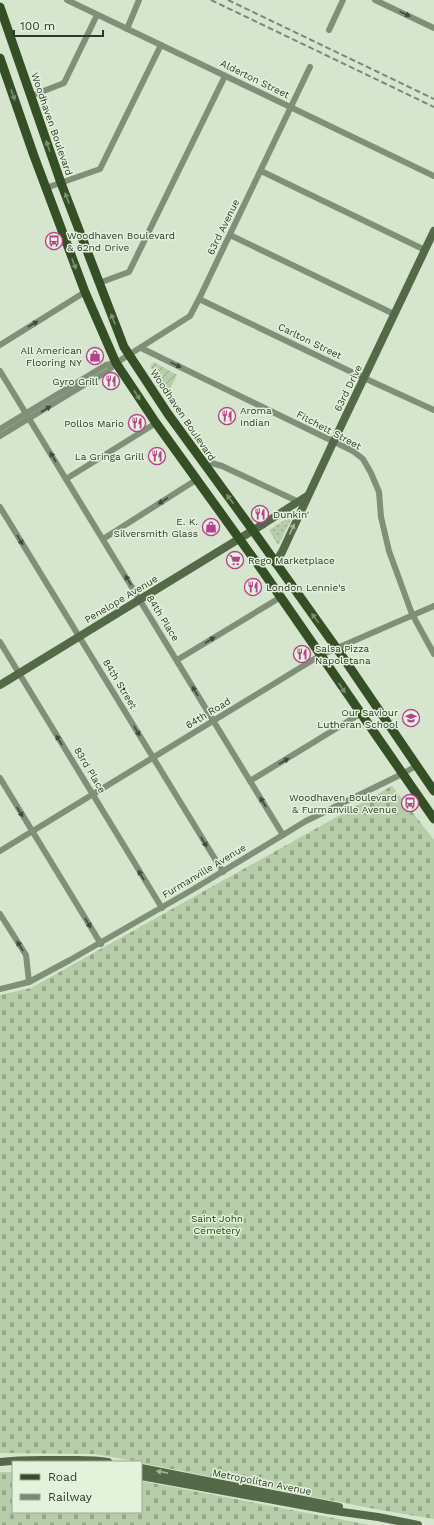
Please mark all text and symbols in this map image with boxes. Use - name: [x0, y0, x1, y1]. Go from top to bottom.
- one-way arrow: [399, 11, 410, 17]
- scale bar: [14, 12, 103, 38]
- text: 100 m: [20, 19, 55, 33]
- street label: Alderton Street: [219, 58, 292, 101]
- street label: Woodhaven Boulevard: [29, 71, 75, 177]
- one-way arrow: [10, 89, 16, 101]
- one-way arrow: [45, 139, 51, 151]
- one-way arrow: [63, 192, 69, 204]
- street label: 63rd Avenue: [205, 197, 241, 257]
- place label: Woodhaven Boulevard & 62nd Drive: [67, 230, 175, 253]
- bus stop icon: Woodhaven Boulevard & 62nd Drive: [44, 231, 64, 251]
- one-way arrow: [72, 258, 78, 270]
- one-way arrow: [110, 313, 116, 325]
- one-way arrow: [27, 321, 39, 328]
- street label: Carlton Street: [276, 321, 344, 361]
- place label: All American Flooring NY: [21, 345, 82, 368]
- shop icon: All American Flooring NY: [85, 346, 105, 366]
- one-way arrow: [170, 362, 182, 368]
- street label: 63rd Drive: [332, 363, 364, 413]
- street label: Woodhaven Boulevard: [148, 367, 218, 463]
- restaurant icon: Gyro Grill: [101, 371, 121, 391]
- place label: Gyro Grill: [52, 376, 98, 387]
- one-way arrow: [133, 390, 141, 400]
- one-way arrow: [40, 405, 52, 412]
- place label: Aroma Indian: [240, 405, 272, 428]
- restaurant icon: Aroma Indian: [217, 406, 237, 426]
- street label: Fitchett Street: [295, 408, 364, 452]
- restaurant icon: Pollos Mario: [127, 413, 147, 433]
- place label: Pollos Mario: [64, 418, 124, 429]
- restaurant icon: La Gringa Grill: [147, 446, 167, 466]
- place label: La Gringa Grill: [75, 451, 144, 462]
- one-way arrow: [49, 452, 57, 462]
- one-way arrow: [225, 494, 234, 505]
- one-way arrow: [158, 497, 168, 505]
- restaurant icon: Dunkin': [250, 504, 270, 524]
- place label: Dunkin': [273, 509, 309, 520]
- place label: E. K. Silversmith Glass: [114, 516, 198, 539]
- shop icon: E. K. Silversmith Glass: [201, 517, 221, 537]
- one-way arrow: [289, 524, 295, 535]
- one-way arrow: [17, 534, 24, 546]
- supermarket icon: Rego Marketplace: [225, 550, 245, 570]
- place label: Rego Marketplace: [248, 555, 335, 566]
- street label: Penelope Avenue: [82, 573, 160, 625]
- one-way arrow: [124, 574, 131, 586]
- restaurant icon: London Lennie's: [243, 577, 263, 597]
- place label: London Lennie's: [266, 582, 346, 593]
- street label: 84th Place: [144, 593, 182, 643]
- one-way arrow: [311, 613, 319, 623]
- one-way arrow: [205, 636, 215, 644]
- place label: Salsa Pizza Napoletana: [315, 643, 371, 666]
- restaurant icon: Salsa Pizza Napoletana: [292, 644, 312, 664]
- street label: 84th Street: [101, 657, 140, 712]
- one-way arrow: [339, 682, 346, 694]
- one-way arrow: [192, 685, 199, 697]
- street label: 64th Road: [184, 695, 232, 731]
- place label: Our Saviour Lutheran School: [317, 707, 398, 730]
- school or university icon: Our Saviour Lutheran School: [401, 708, 421, 728]
- one-way arrow: [133, 725, 140, 737]
- one-way arrow: [56, 734, 63, 746]
- street label: 83rd Place: [72, 745, 108, 795]
- one-way arrow: [279, 757, 289, 765]
- place label: Woodhaven Boulevard & Furmanville Avenue: [289, 792, 397, 815]
- bus stop icon: Woodhaven Boulevard & Furmanville Avenue: [400, 793, 420, 813]
- one-way arrow: [259, 797, 267, 807]
- one-way arrow: [17, 806, 24, 817]
- one-way arrow: [201, 836, 208, 848]
- street label: Furmanville Avenue: [160, 842, 248, 900]
- one-way arrow: [138, 869, 145, 881]
- one-way arrow: [84, 917, 91, 929]
- one-way arrow: [16, 941, 24, 951]
- park label: Saint John Cemetery: [191, 1213, 243, 1236]
- legend: [12, 1461, 142, 1513]
- street label: Metropolitan Avenue: [212, 1467, 313, 1497]
- one-way arrow: [156, 1469, 168, 1475]
- text: Road: [48, 1470, 77, 1484]
- text: Railway: [48, 1490, 93, 1504]

